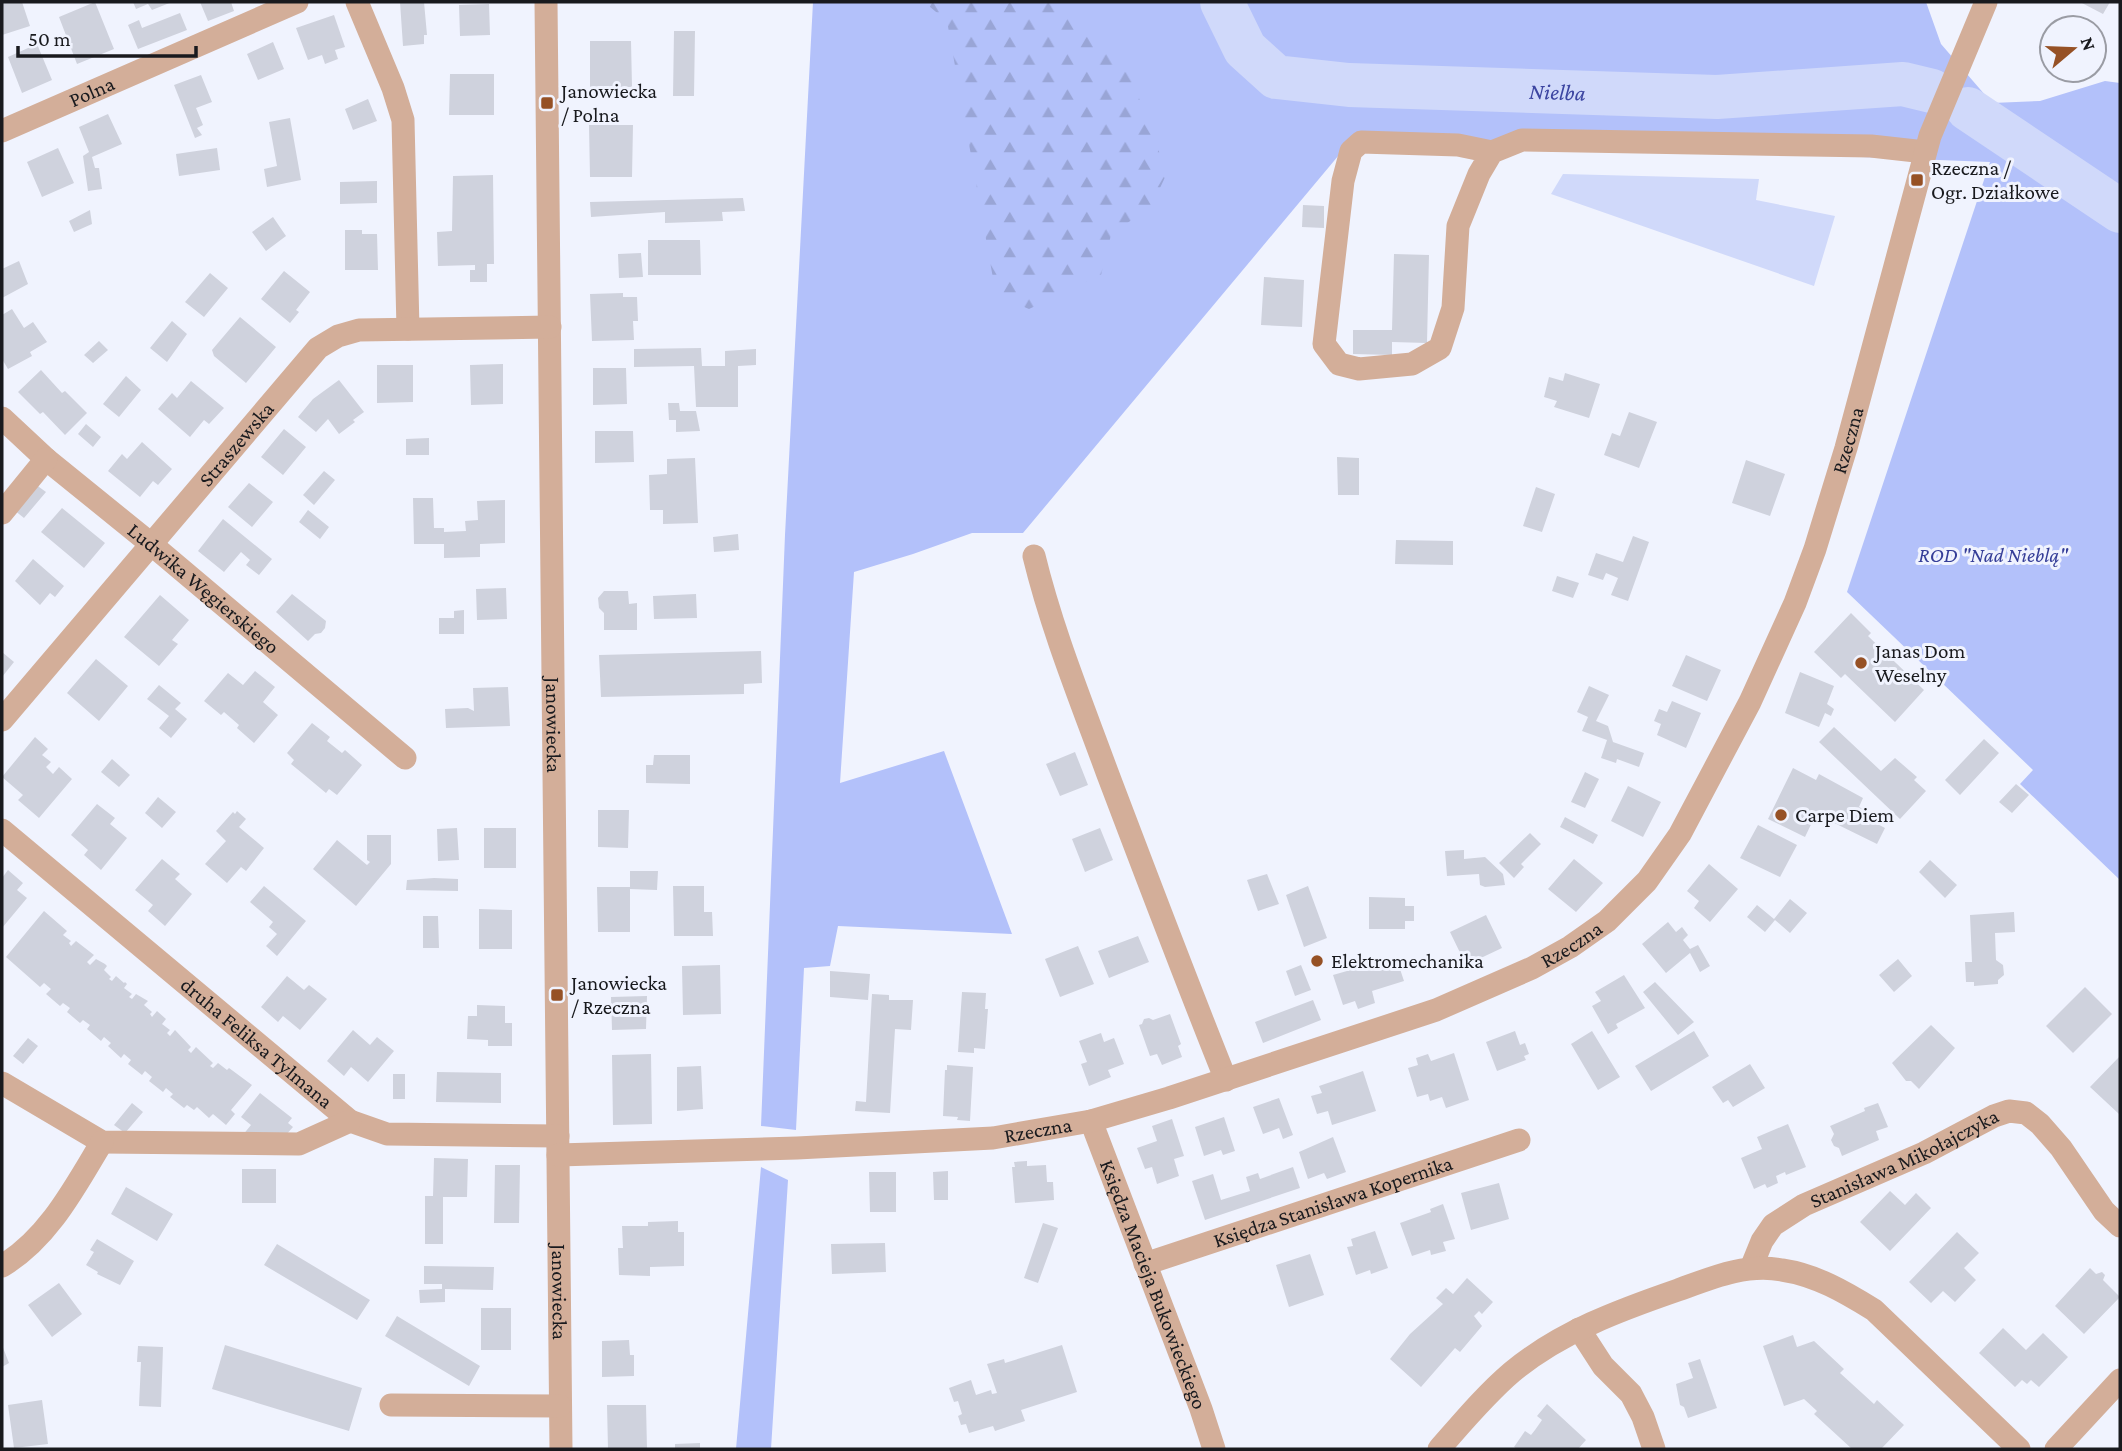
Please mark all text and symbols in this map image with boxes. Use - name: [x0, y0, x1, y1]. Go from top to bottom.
- scale bar: [18, 14, 196, 58]
- north arrow: [2038, 14, 2108, 84]
- text: 50 m: [28, 27, 71, 51]
- text: N: [2077, 34, 2101, 53]
- street label: Polna: [65, 71, 118, 112]
- water label: Nielba: [1529, 78, 1586, 106]
- place label: Janowiecka / Polna: [559, 79, 657, 127]
- marker: Janowiecka / Polna: [539, 95, 555, 111]
- place label: Rzeczna / Ogr. Działkowe: [1931, 156, 2059, 204]
- marker: Rzeczna / Ogr. Działkowe: [1909, 172, 1925, 188]
- street label: Straszewska: [194, 397, 279, 491]
- street label: Rzeczna: [1827, 404, 1869, 477]
- street label: Ludwika Węgierskiego: [123, 518, 284, 659]
- park label: ROD "Nad Nieblą": [1918, 543, 2069, 567]
- place label: Janas Dom Weselny: [1873, 639, 1966, 687]
- marker: Janas Dom Weselny: [1853, 655, 1869, 671]
- street label: Janowiecka: [541, 675, 566, 773]
- place label: Carpe Diem: [1795, 803, 1894, 827]
- marker: Carpe Diem: [1773, 807, 1789, 823]
- street label: Rzeczna: [1537, 916, 1607, 973]
- place label: Elektromechanika: [1331, 949, 1484, 973]
- marker: Elektromechanika: [1309, 953, 1325, 969]
- place label: Janowiecka / Rzeczna: [569, 971, 667, 1019]
- street label: druha Feliksa Tylmana: [176, 973, 338, 1114]
- marker: Janowiecka / Rzeczna: [549, 987, 565, 1003]
- street label: Stanisława Mikołajczyka: [1806, 1104, 2003, 1213]
- street label: Rzeczna: [1002, 1112, 1074, 1148]
- street label: Księdza Stanisława Kopernika: [1210, 1151, 1456, 1253]
- street label: Księdza Macieja Bukowieckiego: [1095, 1156, 1212, 1413]
- street label: Janowiecka: [547, 1242, 572, 1340]

